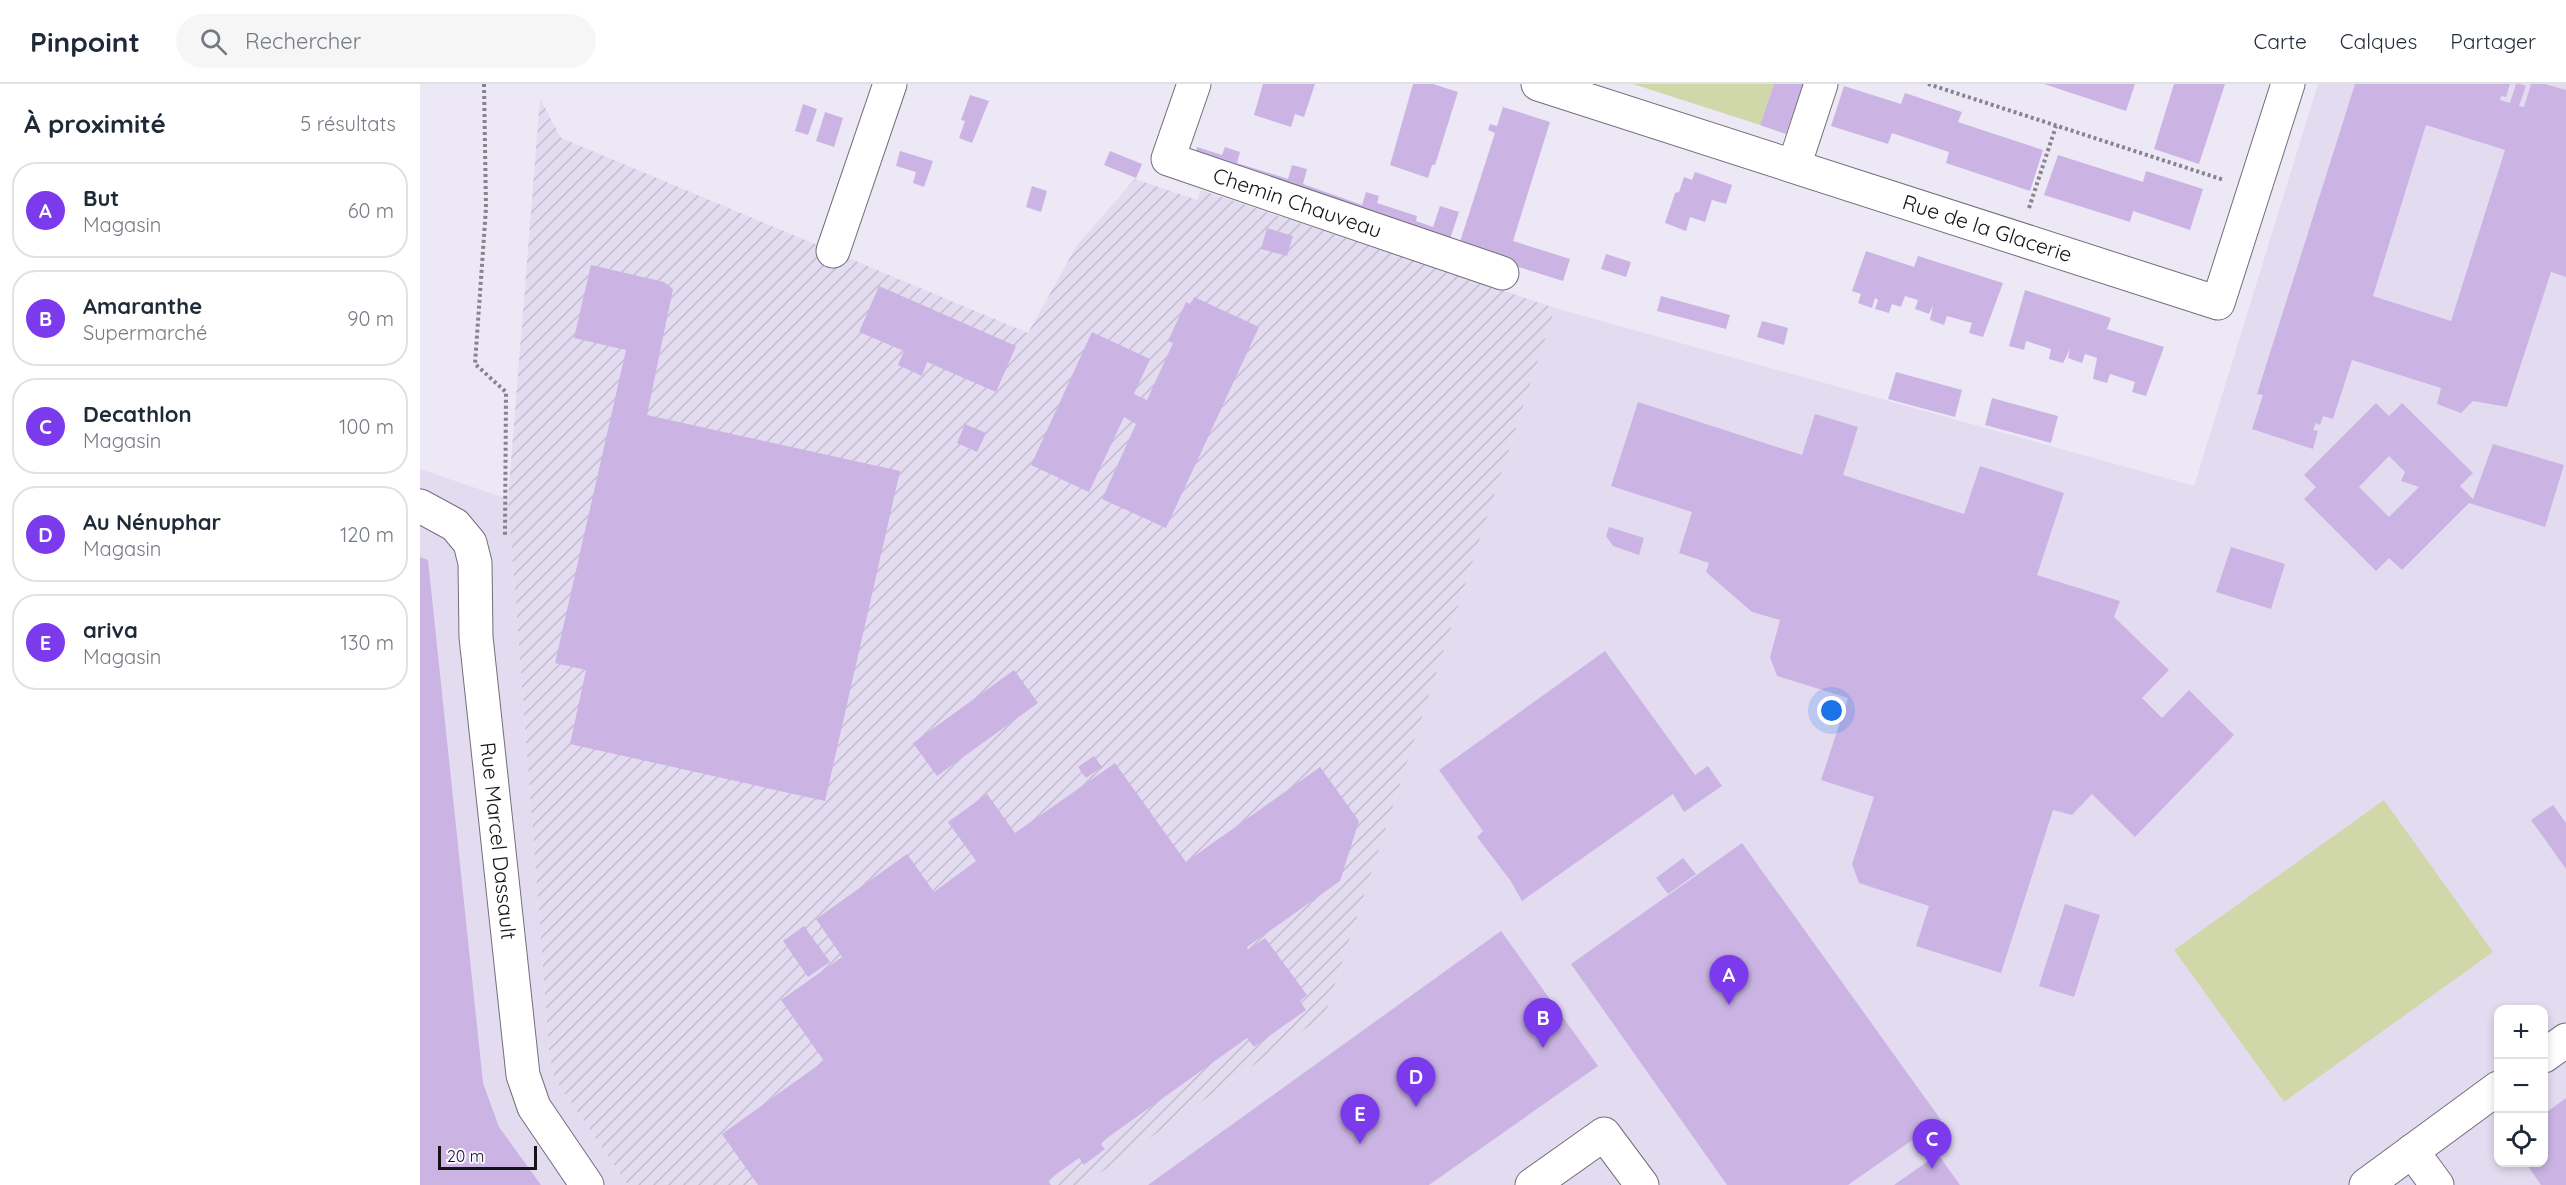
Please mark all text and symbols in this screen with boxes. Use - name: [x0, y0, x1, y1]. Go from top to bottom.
- search box: [176, 14, 596, 68]
- text: Pinpoint: [30, 24, 140, 59]
- icon: search: [197, 25, 230, 58]
- text: Rechercher: [245, 27, 361, 55]
- text: Carte: [2253, 28, 2307, 54]
- text: Calques: [2340, 28, 2417, 54]
- text: Partager: [2450, 28, 2536, 54]
- text: À proximité: [24, 107, 166, 140]
- text: 5 résultats: [300, 111, 396, 136]
- street label: Chemin Chauveau: [1210, 161, 1385, 243]
- text: But: [83, 184, 119, 212]
- street label: Rue de la Glacerie: [1900, 188, 2076, 267]
- text: A: [39, 198, 52, 223]
- text: 60 m: [348, 198, 394, 223]
- text: Magasin: [83, 212, 161, 237]
- text: Amaranthe: [83, 292, 202, 320]
- text: B: [39, 306, 52, 331]
- text: 90 m: [347, 306, 394, 331]
- text: Supermarché: [83, 320, 207, 345]
- text: Decathlon: [83, 400, 192, 428]
- text: C: [39, 414, 52, 439]
- text: 100 m: [339, 414, 394, 439]
- text: Magasin: [83, 428, 161, 453]
- text: Au Nénuphar: [83, 508, 221, 536]
- text: D: [38, 522, 53, 547]
- text: 120 m: [340, 522, 394, 547]
- text: Magasin: [83, 536, 161, 561]
- text: ariva: [83, 616, 138, 644]
- text: E: [40, 630, 51, 655]
- text: 130 m: [341, 630, 394, 655]
- text: Magasin: [83, 644, 161, 669]
- your location: [1817, 696, 1846, 725]
- street label: Rue Marcel Dassault: [475, 741, 522, 941]
- pin: A: [1710, 956, 1748, 1005]
- pin: B: [1524, 998, 1562, 1048]
- map controls: [2494, 1005, 2548, 1167]
- button: +: [2494, 1005, 2548, 1059]
- pin: D: [1396, 1058, 1436, 1107]
- button: −: [2494, 1059, 2548, 1113]
- pin: E: [1340, 1094, 1380, 1144]
- button: locate: [2494, 1113, 2548, 1167]
- pin: C: [1912, 1120, 1952, 1169]
- scale bar: [438, 1143, 537, 1170]
- text: 20 m: [447, 1146, 484, 1166]

